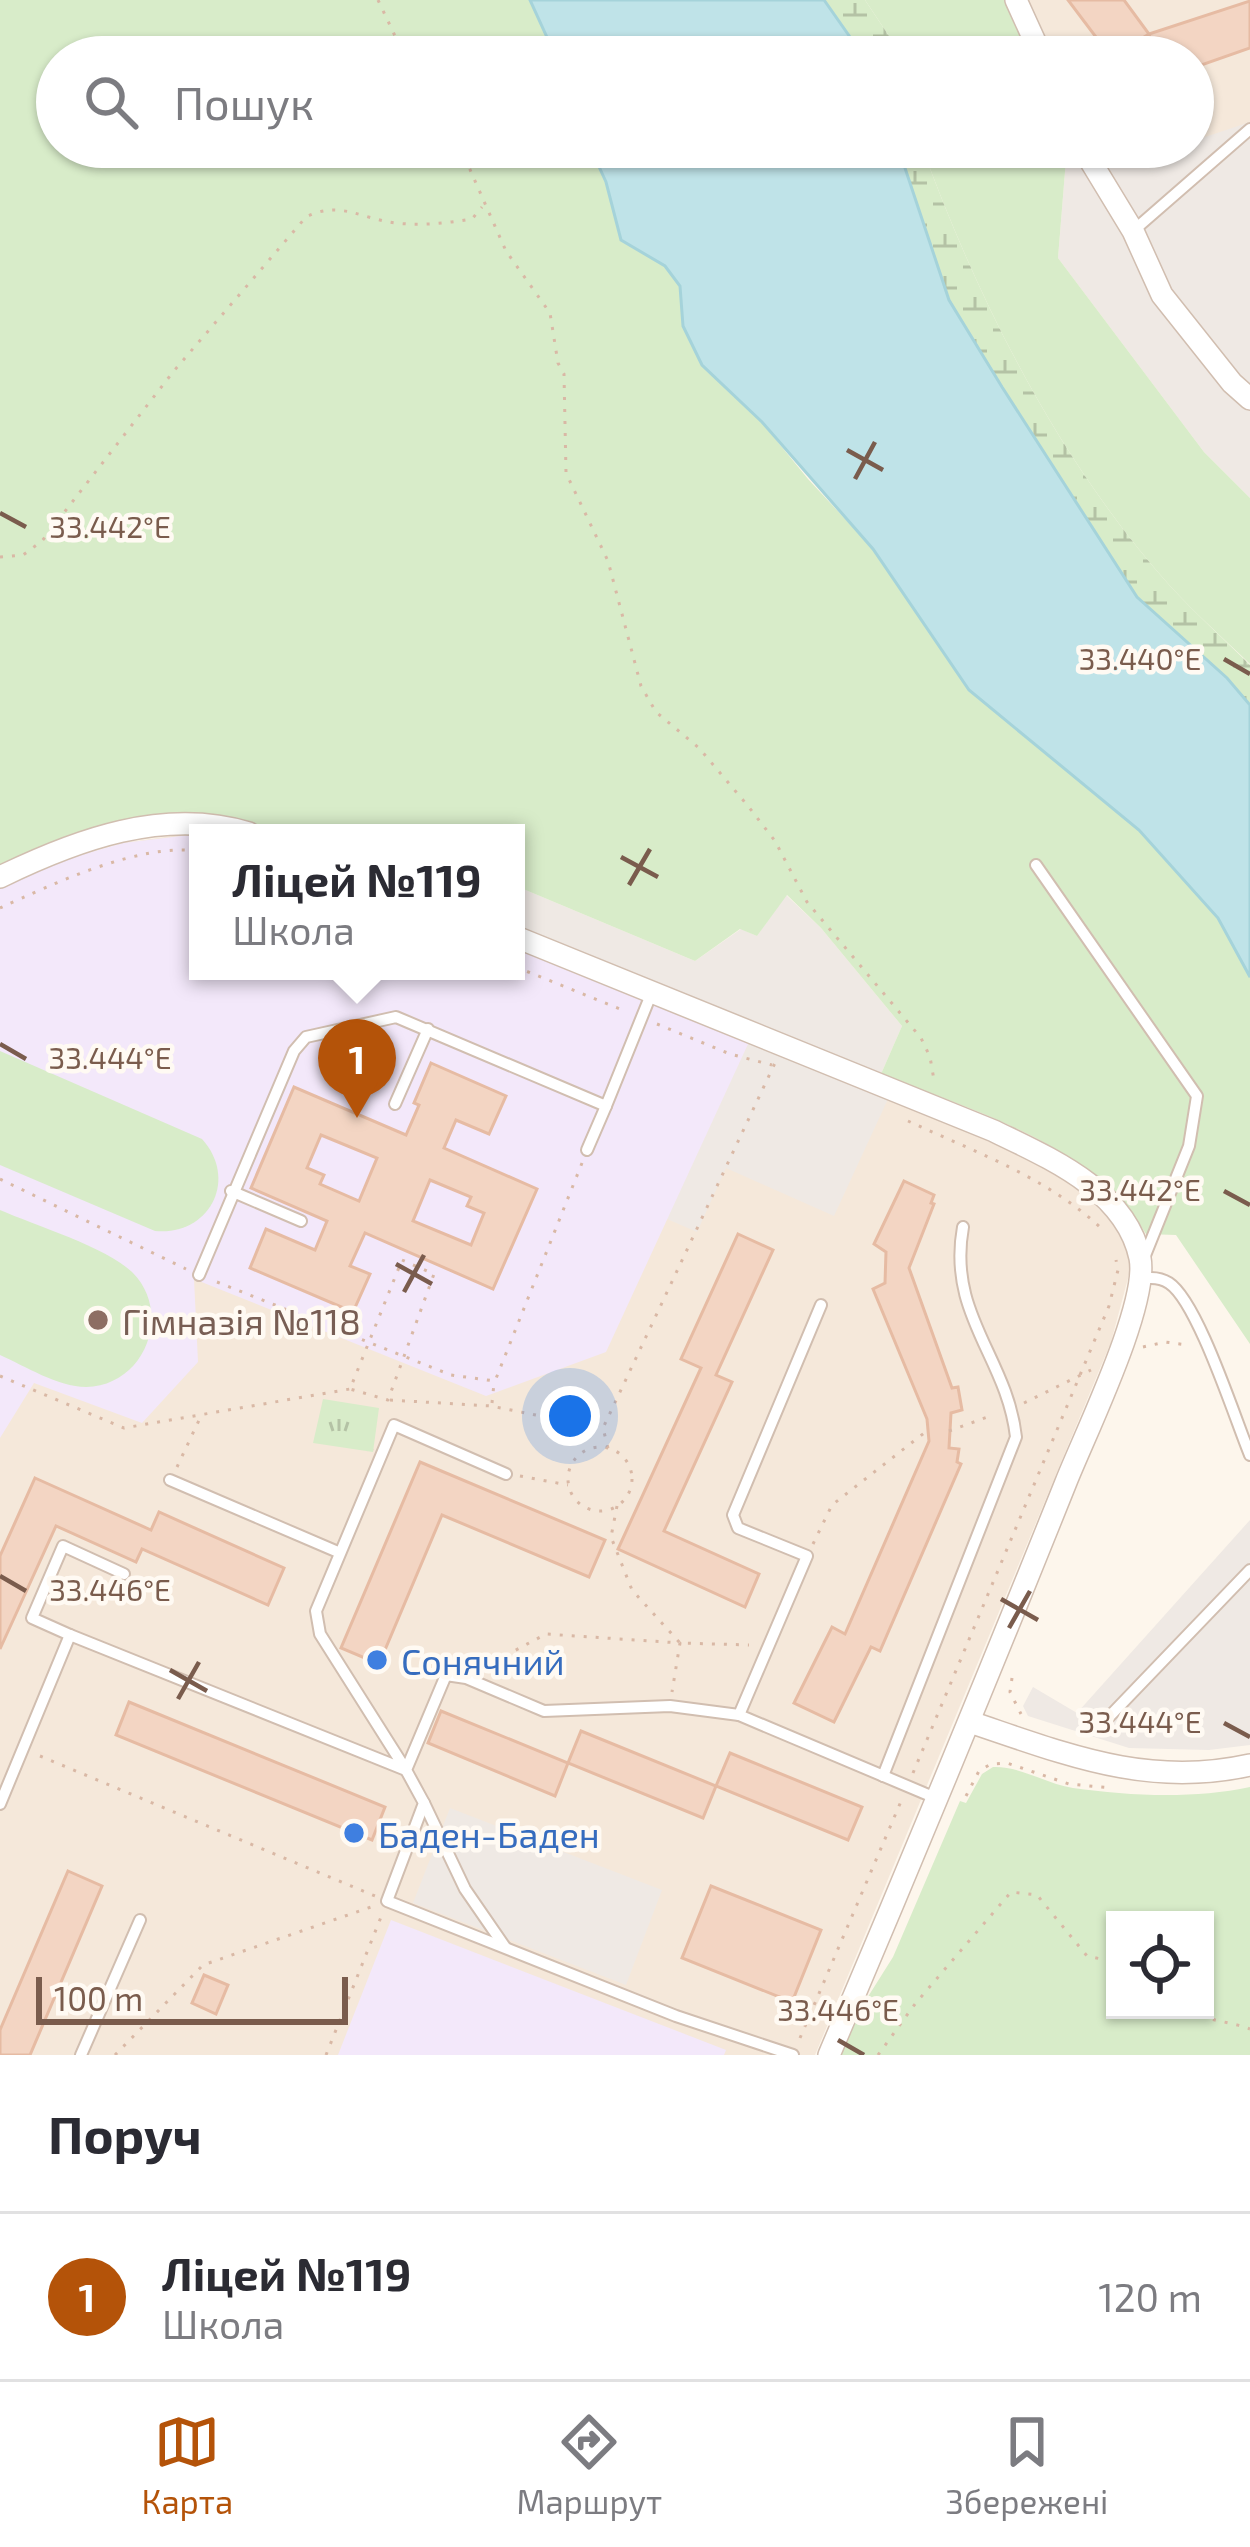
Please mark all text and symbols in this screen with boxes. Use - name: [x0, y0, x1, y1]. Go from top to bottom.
- search box: [36, 36, 1214, 168]
- icon: search: [78, 69, 144, 135]
- text: Пошук: [174, 75, 314, 129]
- text: 33.442°E: [49, 508, 171, 544]
- text: 33.440°E: [1079, 640, 1201, 676]
- popup: [189, 824, 525, 980]
- text: Ліцей №119: [232, 852, 482, 906]
- text: Школа: [232, 906, 355, 953]
- pin: 1: [318, 1019, 396, 1118]
- text: 33.444°E: [49, 1039, 172, 1075]
- text: 33.442°E: [1079, 1171, 1201, 1207]
- place label: Гімназія №118: [122, 1299, 361, 1342]
- marker: Гімназія №118: [85, 1307, 111, 1333]
- your location: [540, 1386, 600, 1446]
- text: 33.446°E: [49, 1571, 171, 1607]
- place label: Сонячний: [401, 1639, 565, 1682]
- marker: Сонячний: [364, 1647, 390, 1673]
- text: 33.444°E: [1079, 1703, 1202, 1739]
- place label: Баден-Баден: [378, 1812, 600, 1855]
- marker: Баден-Баден: [341, 1820, 367, 1846]
- map controls: [1106, 1911, 1214, 2019]
- button: locate: [1106, 1911, 1214, 2019]
- scale bar: [36, 1971, 348, 2024]
- text: 100 m: [54, 1978, 143, 2018]
- text: 33.446°E: [777, 1991, 899, 2027]
- text: Поруч: [48, 2103, 202, 2164]
- text: Ліцей №119: [162, 2246, 411, 2300]
- text: 1: [79, 2273, 95, 2320]
- text: 120 m: [1098, 2273, 1202, 2320]
- text: Школа: [162, 2300, 284, 2347]
- tab: Карта: [142, 2409, 233, 2521]
- tab: Маршрут: [516, 2409, 662, 2521]
- tab: Збережені: [945, 2409, 1108, 2521]

